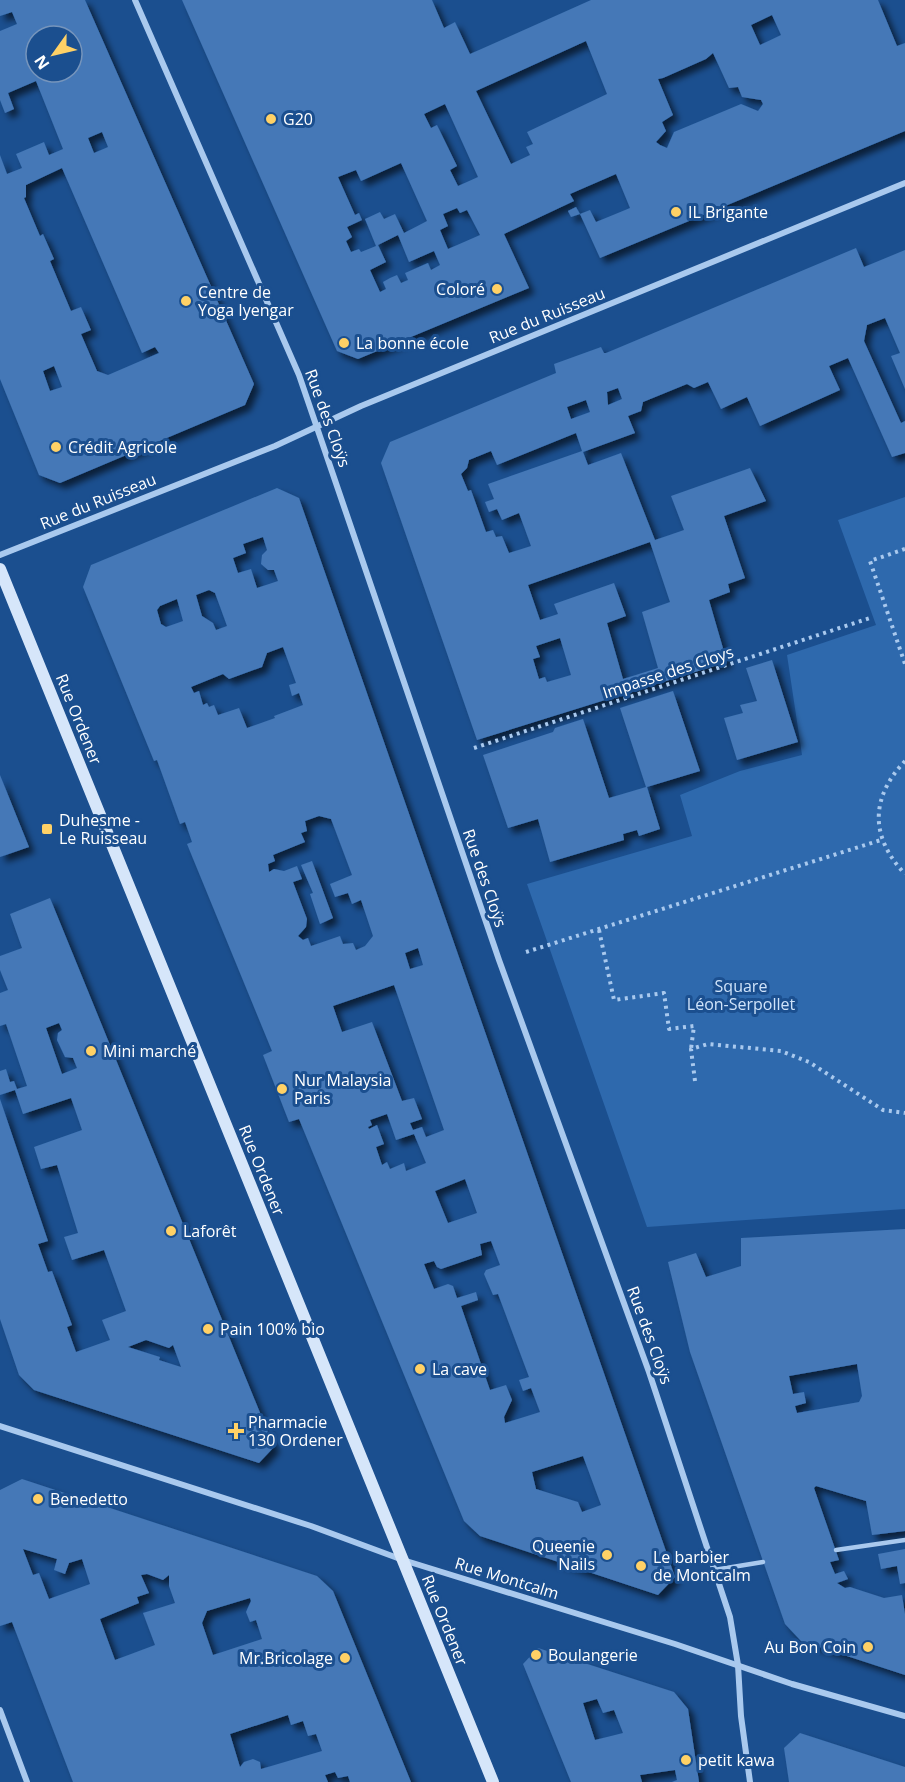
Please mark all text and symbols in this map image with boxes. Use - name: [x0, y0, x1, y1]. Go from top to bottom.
- north arrow: [24, 24, 84, 84]
- text: N: [29, 51, 54, 74]
- place label: G20: [283, 108, 313, 130]
- marker: G20: [264, 112, 278, 126]
- place label: IL Brigante: [688, 201, 768, 223]
- marker: IL Brigante: [669, 205, 683, 219]
- place label: Coloré: [436, 278, 485, 300]
- place label: Centre de Yoga Iyengar: [198, 281, 294, 321]
- street label: Rue du Ruisseau: [486, 282, 608, 348]
- marker: Coloré: [490, 282, 504, 296]
- marker: Centre de Yoga Iyengar: [179, 294, 193, 308]
- place label: La bonne école: [356, 332, 469, 354]
- marker: La bonne école: [337, 336, 351, 350]
- street label: Rue des Cloÿs: [300, 366, 356, 470]
- place label: Crédit Agricole: [68, 436, 177, 458]
- marker: Crédit Agricole: [49, 440, 63, 454]
- street label: Rue du Ruisseau: [37, 468, 159, 534]
- street label: Impasse des Cloys: [600, 640, 736, 704]
- street label: Rue Ordener: [51, 670, 107, 768]
- place label: Duhesme - Le Ruisseau: [59, 809, 147, 849]
- marker: Duhesme - Le Ruisseau: [40, 822, 54, 836]
- street label: Rue des Cloÿs: [458, 826, 512, 930]
- park label: Square Léon-Serpollet: [687, 975, 795, 1015]
- place label: Mini marché: [103, 1040, 196, 1062]
- marker: Mini marché: [84, 1044, 98, 1058]
- place label: Nur Malaysia Paris: [294, 1069, 391, 1109]
- marker: Nur Malaysia Paris: [275, 1082, 289, 1096]
- street label: Rue Ordener: [234, 1121, 290, 1219]
- place label: Laforêt: [183, 1220, 237, 1242]
- marker: Laforêt: [164, 1224, 178, 1238]
- street label: Rue des Cloÿs: [622, 1283, 678, 1387]
- place label: Pain 100% bio: [220, 1318, 325, 1340]
- marker: Pain 100% bio: [201, 1322, 215, 1336]
- place label: La cave: [432, 1358, 487, 1380]
- marker: La cave: [413, 1362, 427, 1376]
- place label: Pharmacie 130 Ordener: [248, 1411, 343, 1451]
- marker: Pharmacie 130 Ordener: [229, 1424, 243, 1438]
- place label: Benedetto: [50, 1488, 128, 1510]
- marker: Benedetto: [31, 1492, 45, 1506]
- place label: Queenie Nails: [532, 1535, 595, 1575]
- place label: Le barbier de Montcalm: [653, 1546, 751, 1586]
- marker: Queenie Nails: [600, 1548, 614, 1562]
- street label: Rue Montcalm: [452, 1552, 562, 1604]
- marker: Le barbier de Montcalm: [634, 1559, 648, 1573]
- street label: Rue Ordener: [417, 1571, 473, 1669]
- place label: Au Bon Coin: [764, 1636, 856, 1658]
- marker: Au Bon Coin: [861, 1640, 875, 1654]
- place label: Boulangerie: [548, 1644, 638, 1666]
- place label: Mr.Bricolage: [239, 1647, 333, 1669]
- marker: Boulangerie: [529, 1648, 543, 1662]
- marker: Mr.Bricolage: [338, 1651, 352, 1665]
- place label: petit kawa: [698, 1749, 775, 1771]
- marker: petit kawa: [679, 1753, 693, 1767]

